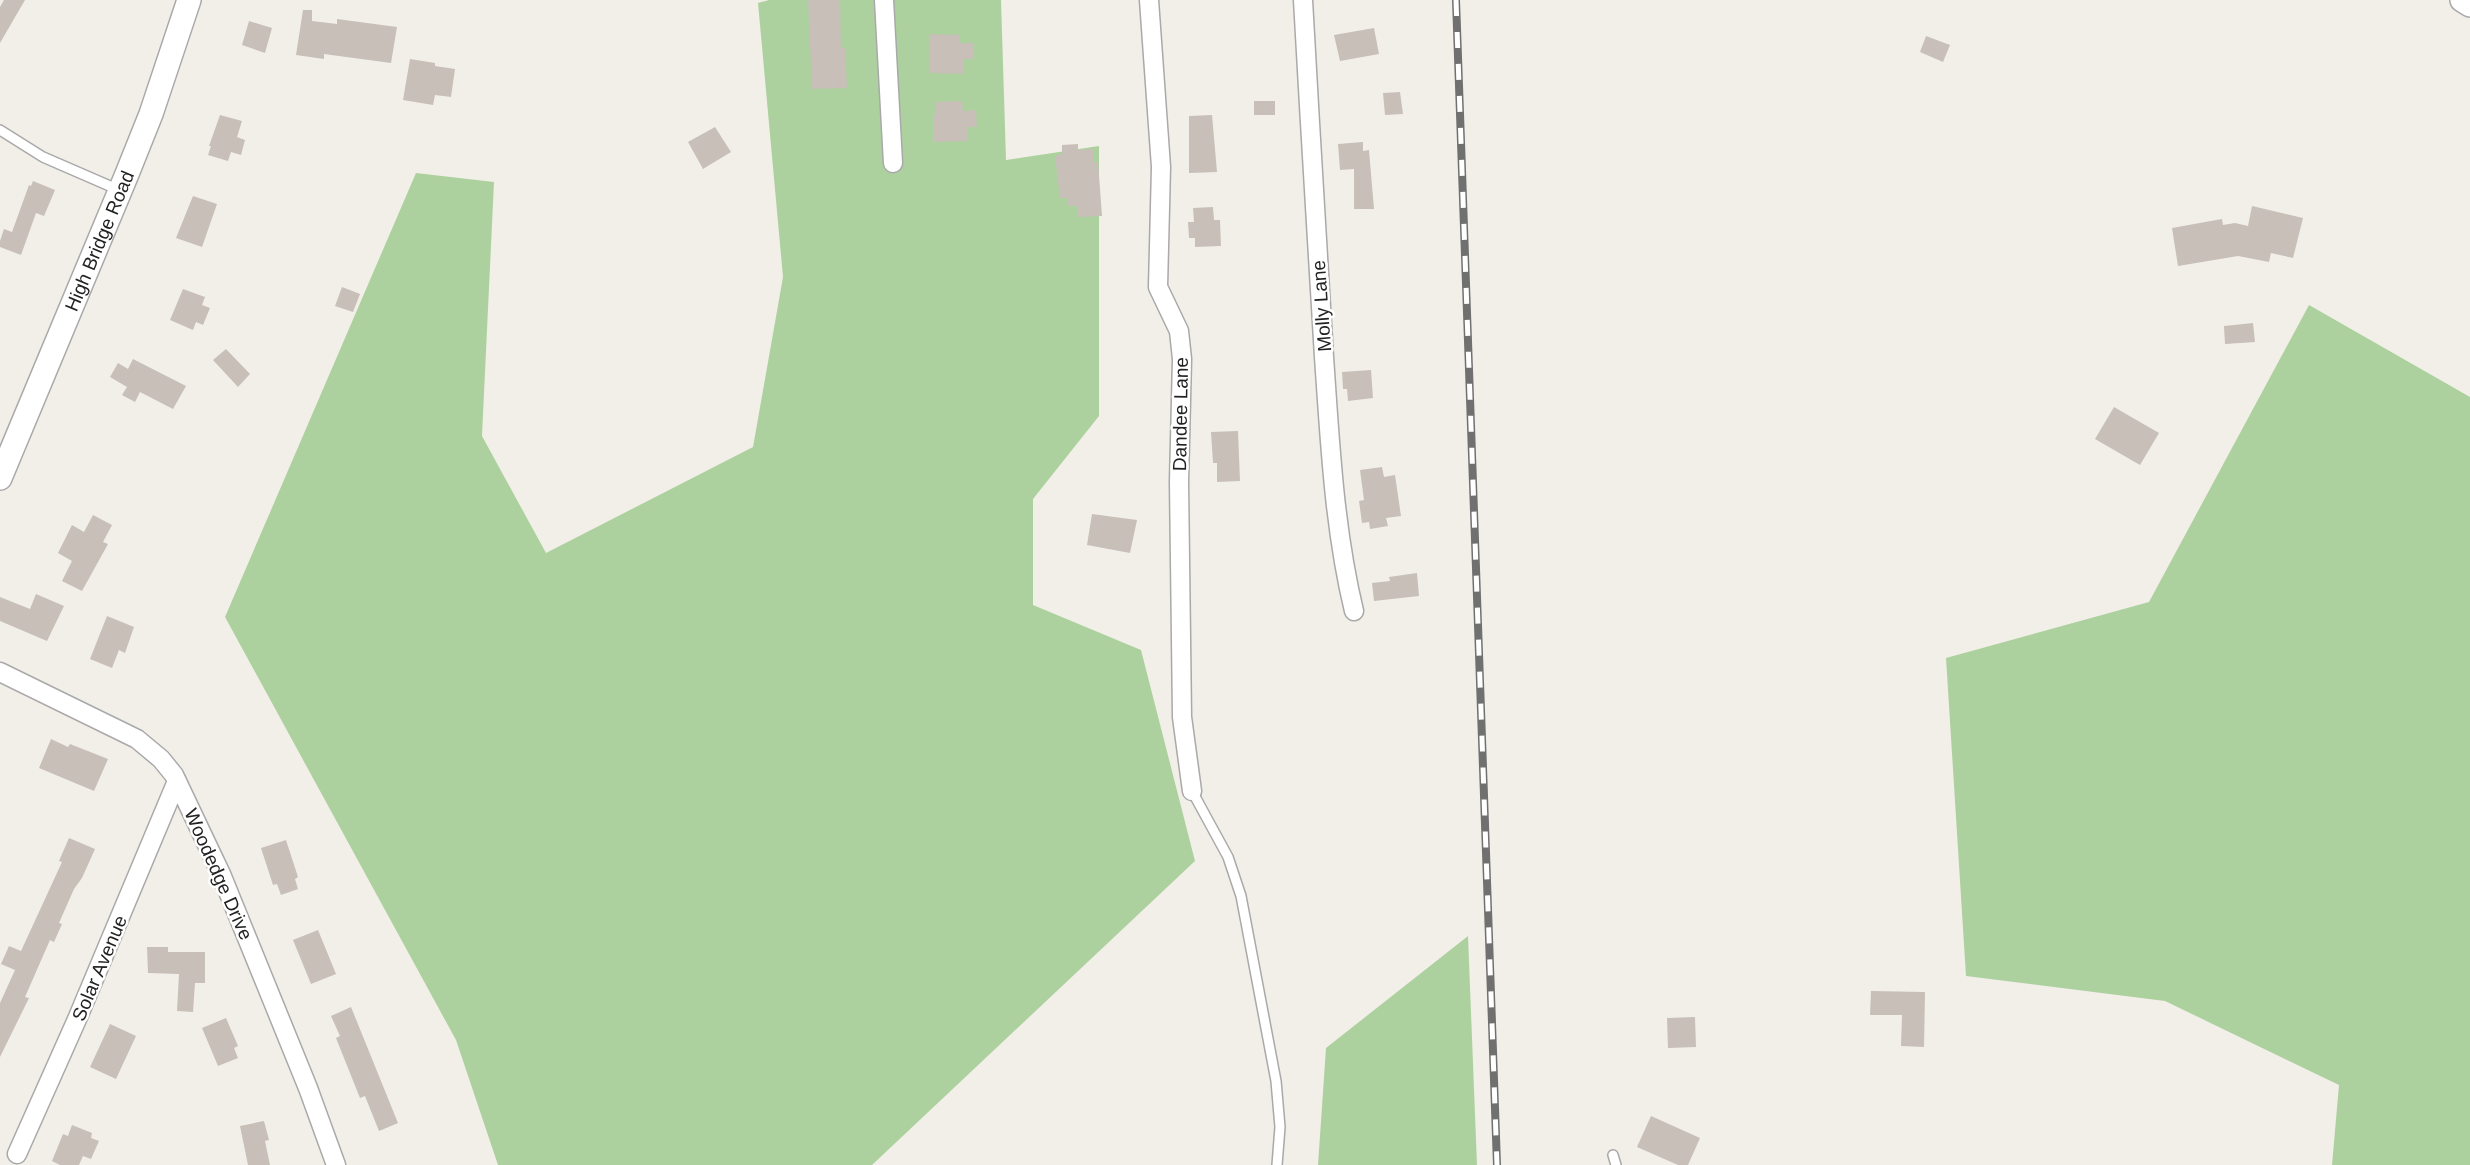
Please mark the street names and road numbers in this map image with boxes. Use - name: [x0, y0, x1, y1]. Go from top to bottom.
- street label: High Bridge Road: [61, 168, 138, 314]
- street label: Molly Lane: [1308, 259, 1335, 353]
- street label: Dandee Lane: [1169, 357, 1192, 471]
- street label: Woodedge Drive: [180, 805, 257, 943]
- street label: Solar Avenue: [68, 912, 131, 1024]

